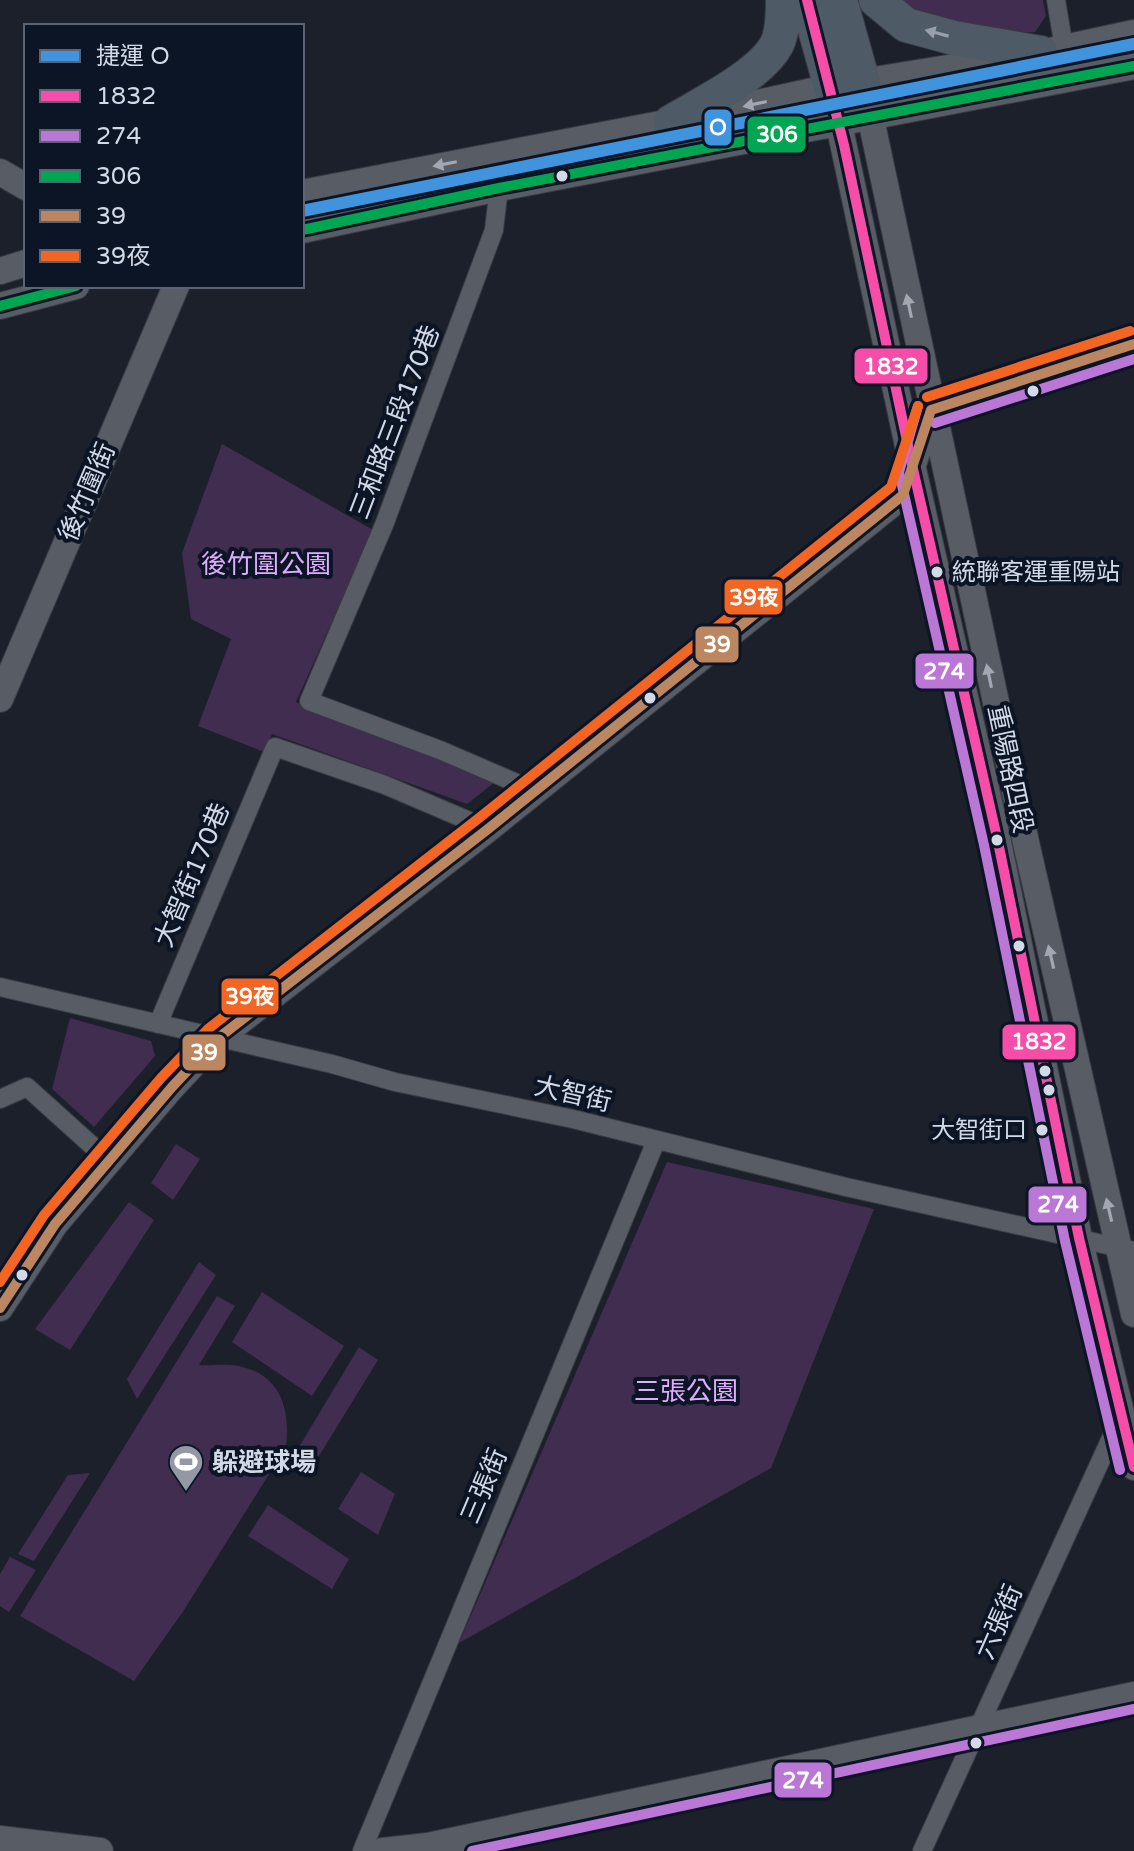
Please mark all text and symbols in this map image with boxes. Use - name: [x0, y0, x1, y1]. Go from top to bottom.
- legend: [24, 24, 304, 288]
- one-way arrow: [925, 26, 949, 39]
- text: 捷運 O: [96, 42, 170, 71]
- text: 1832: [96, 82, 156, 111]
- one-way arrow: [742, 98, 767, 111]
- line badge: O: [703, 108, 733, 147]
- text: O: [709, 115, 727, 141]
- line badge: 306: [746, 115, 807, 154]
- text: 274: [96, 122, 141, 151]
- text: 306: [756, 122, 798, 148]
- one-way arrow: [432, 159, 457, 171]
- text: 306: [96, 162, 141, 191]
- unlabelled marker: [554, 168, 570, 184]
- text: 39: [96, 202, 126, 231]
- text: 39夜: [96, 242, 150, 271]
- one-way arrow: [903, 293, 915, 318]
- street label: 三和路三段170巷: [344, 321, 446, 523]
- line badge: 1832: [853, 347, 929, 385]
- text: 1832: [863, 354, 919, 380]
- unlabelled marker: [1025, 383, 1041, 399]
- street label: 後竹圍街: [52, 438, 122, 546]
- park label: 後竹圍公園: [201, 549, 331, 580]
- place label: 統聯客運重陽站: [952, 558, 1120, 587]
- marker: 統聯客運重陽站: [929, 564, 945, 580]
- line badge: 39夜: [723, 578, 784, 616]
- text: 39夜: [729, 585, 779, 611]
- line badge: 39: [694, 625, 740, 664]
- text: 39: [703, 632, 731, 658]
- line badge: 274: [914, 652, 975, 690]
- text: 274: [923, 659, 965, 685]
- one-way arrow: [982, 663, 995, 688]
- unlabelled marker: [642, 690, 658, 706]
- street label: 重陽路四段: [981, 702, 1039, 836]
- street label: 大智街170巷: [148, 799, 236, 951]
- unlabelled marker: [989, 832, 1005, 848]
- unlabelled marker: [1011, 938, 1027, 954]
- one-way arrow: [1044, 944, 1057, 969]
- line badge: 39夜: [220, 977, 280, 1016]
- text: 39夜: [225, 984, 275, 1010]
- line badge: 1832: [1001, 1023, 1077, 1061]
- text: 1832: [1011, 1029, 1067, 1055]
- line badge: 39: [181, 1033, 227, 1072]
- text: 39: [190, 1040, 218, 1066]
- unlabelled marker: [1037, 1063, 1053, 1079]
- street label: 大智街: [532, 1070, 614, 1118]
- unlabelled marker: [1041, 1082, 1057, 1098]
- place label: 大智街口: [931, 1116, 1027, 1145]
- marker: 大智街口: [1034, 1122, 1050, 1138]
- line badge: 274: [1027, 1185, 1088, 1224]
- text: 274: [1037, 1192, 1079, 1218]
- one-way arrow: [1102, 1198, 1115, 1223]
- unlabelled marker: [14, 1267, 30, 1283]
- park label: 三張公園: [634, 1376, 738, 1407]
- sports icon: 躲避球場: [167, 1443, 205, 1493]
- street label: 三張街: [454, 1444, 514, 1528]
- place label: 躲避球場: [212, 1447, 316, 1478]
- street label: 六張街: [969, 1580, 1029, 1664]
- unlabelled marker: [968, 1735, 984, 1751]
- line badge: 274: [773, 1761, 833, 1799]
- text: 274: [782, 1768, 824, 1794]

